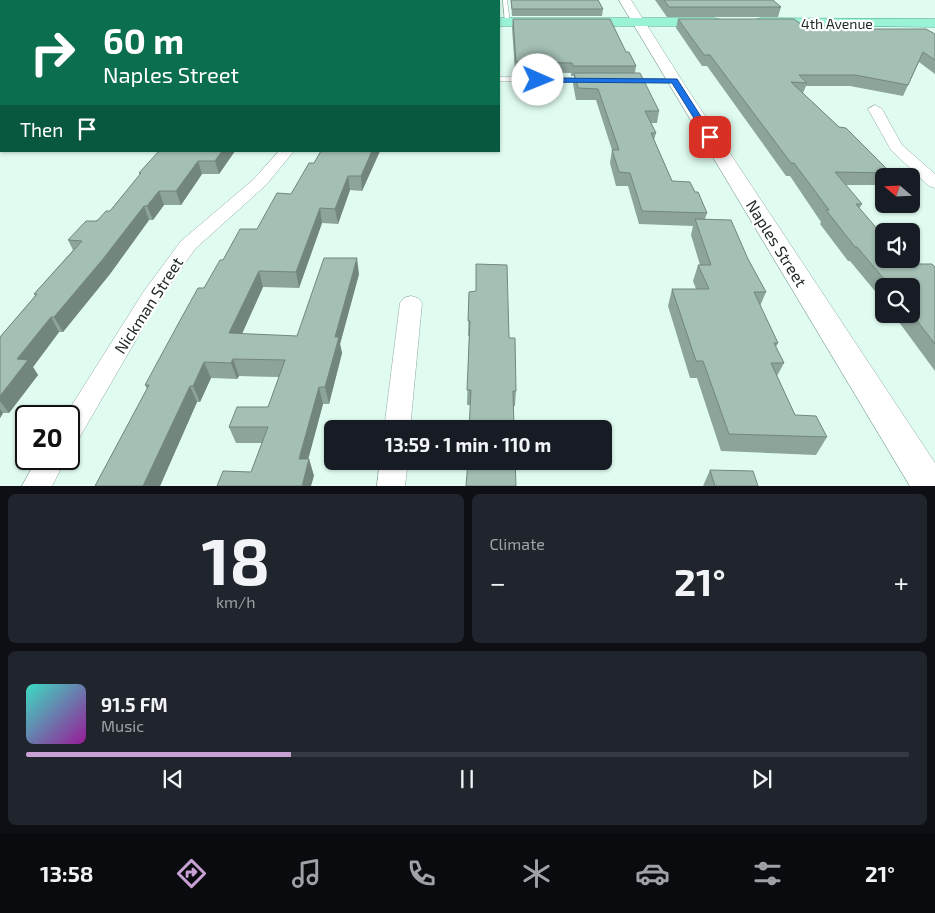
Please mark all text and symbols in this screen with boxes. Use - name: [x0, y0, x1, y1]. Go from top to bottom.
- street label: 4th Avenue: [801, 15, 873, 32]
- text: 60 m: [103, 19, 184, 61]
- icon: right: [20, 20, 85, 85]
- position arrow: [511, 53, 563, 105]
- text: Naples Street: [103, 61, 239, 87]
- icon: arrive: [73, 115, 101, 143]
- pin: [689, 116, 731, 158]
- text: Then: [20, 118, 63, 141]
- icon: arrive: [696, 123, 724, 151]
- north arrow: [875, 168, 920, 212]
- map controls: [875, 168, 920, 323]
- street label: Naples Street: [743, 196, 811, 290]
- button: sound: [875, 223, 920, 268]
- street label: Nickman Street: [110, 253, 186, 357]
- button: search: [875, 278, 920, 323]
- speed limit sign: 20: [15, 405, 80, 470]
- text: 13:59 · 1 min · 110 m: [385, 433, 551, 456]
- text: 18: [201, 520, 270, 598]
- text: Climate: [490, 534, 545, 553]
- text: 21°: [674, 558, 726, 604]
- text: −: [490, 565, 506, 599]
- text: +: [894, 565, 909, 599]
- text: km/h: [216, 592, 256, 611]
- text: 91.5 FM: [101, 693, 168, 716]
- text: Music: [101, 716, 144, 735]
- icon: previous: [159, 765, 187, 793]
- icon: pause: [453, 765, 481, 793]
- icon: next: [748, 765, 776, 793]
- icon: directions: [174, 856, 209, 891]
- icon: music: [289, 856, 324, 891]
- icon: phone: [404, 856, 439, 891]
- icon: climate: [519, 856, 554, 891]
- icon: car: [635, 856, 670, 891]
- icon: filters: [750, 856, 785, 891]
- text: 13:58: [40, 860, 94, 886]
- text: 21°: [865, 860, 895, 886]

